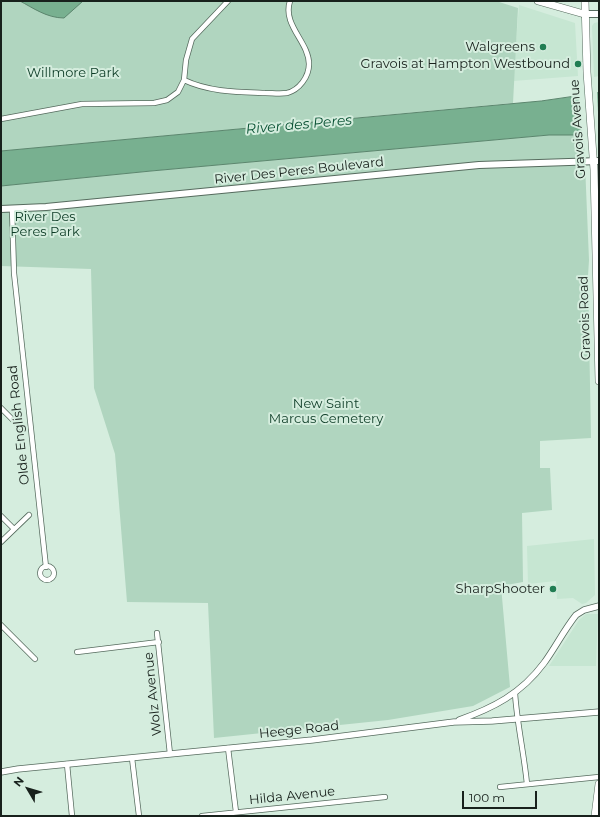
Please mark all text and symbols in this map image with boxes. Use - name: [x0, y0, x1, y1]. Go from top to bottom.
- place label: Walgreens: [465, 39, 535, 55]
- marker: Walgreens: [538, 42, 548, 52]
- place label: Gravois at Hampton Westbound: [360, 56, 570, 72]
- marker: Gravois at Hampton Westbound: [573, 59, 583, 69]
- park label: Willmore Park: [27, 65, 119, 81]
- street label: Gravois Avenue: [567, 79, 589, 179]
- water label: River des Peres: [245, 112, 353, 138]
- street label: River Des Peres Boulevard: [213, 154, 385, 188]
- park label: River Des Peres Park: [10, 209, 80, 240]
- street label: Gravois Road: [576, 275, 594, 361]
- street label: Olde English Road: [5, 364, 33, 486]
- park label: New Saint Marcus Cemetery: [269, 396, 383, 427]
- place label: SharpShooter: [455, 581, 545, 597]
- marker: SharpShooter: [548, 584, 558, 594]
- street label: Wolz Avenue: [141, 651, 165, 737]
- street label: Heege Road: [258, 718, 340, 742]
- north arrow: [8, 769, 48, 809]
- text: N: [10, 774, 27, 789]
- scale bar: [464, 783, 539, 809]
- street label: Hilda Avenue: [248, 784, 336, 808]
- text: 100 m: [469, 790, 505, 805]

